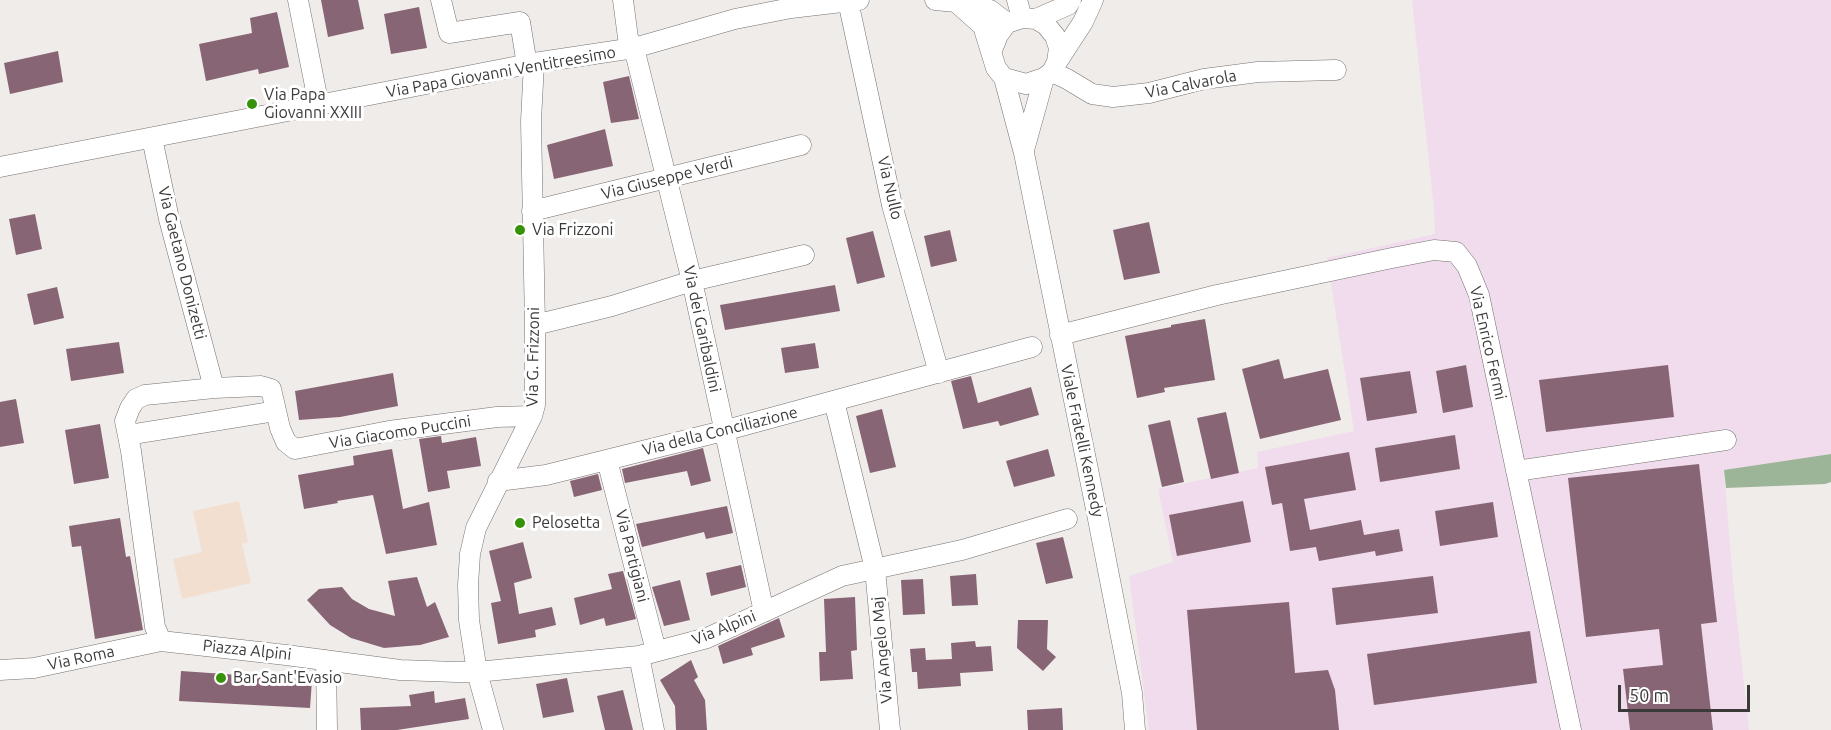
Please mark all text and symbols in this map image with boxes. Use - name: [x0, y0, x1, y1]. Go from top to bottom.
- street label: Via Papa Giovanni Ventitreesimo: [385, 42, 617, 102]
- street label: Via Calvarola: [1144, 66, 1238, 102]
- place label: Via Papa Giovanni XXIII: [264, 85, 362, 123]
- marker: Via Papa Giovanni XXIII: [245, 97, 259, 111]
- street label: Via Giuseppe Verdi: [599, 152, 735, 204]
- street label: Via Nullo: [873, 154, 907, 222]
- street label: Via Gaetano Donizetti: [154, 185, 210, 341]
- place label: Via Frizzoni: [532, 220, 613, 240]
- marker: Via Frizzoni: [513, 223, 527, 237]
- street label: Via dei Garibaldini: [679, 264, 725, 394]
- street label: Via Enrico Fermi: [1466, 284, 1510, 402]
- street label: Via G. Frizzoni: [523, 307, 543, 407]
- street label: Viale Fratelli Kennedy: [1056, 363, 1108, 519]
- street label: Via della Conciliazione: [640, 402, 800, 460]
- street label: Via Giacomo Puccini: [328, 411, 472, 453]
- street label: Via Partigiani: [611, 508, 653, 604]
- place label: Pelosetta: [532, 513, 600, 533]
- marker: Pelosetta: [513, 516, 527, 530]
- street label: Via Angelo Maj: [868, 596, 896, 704]
- street label: Via Alpini: [689, 606, 759, 650]
- street label: Piazza Alpini: [202, 636, 292, 664]
- street label: Via Roma: [46, 642, 116, 674]
- place label: Bar Sant'Evasio: [233, 668, 342, 688]
- marker: Bar Sant'Evasio: [214, 671, 228, 685]
- scale bar: [1621, 673, 1753, 711]
- text: 50 m: [1629, 685, 1669, 705]

